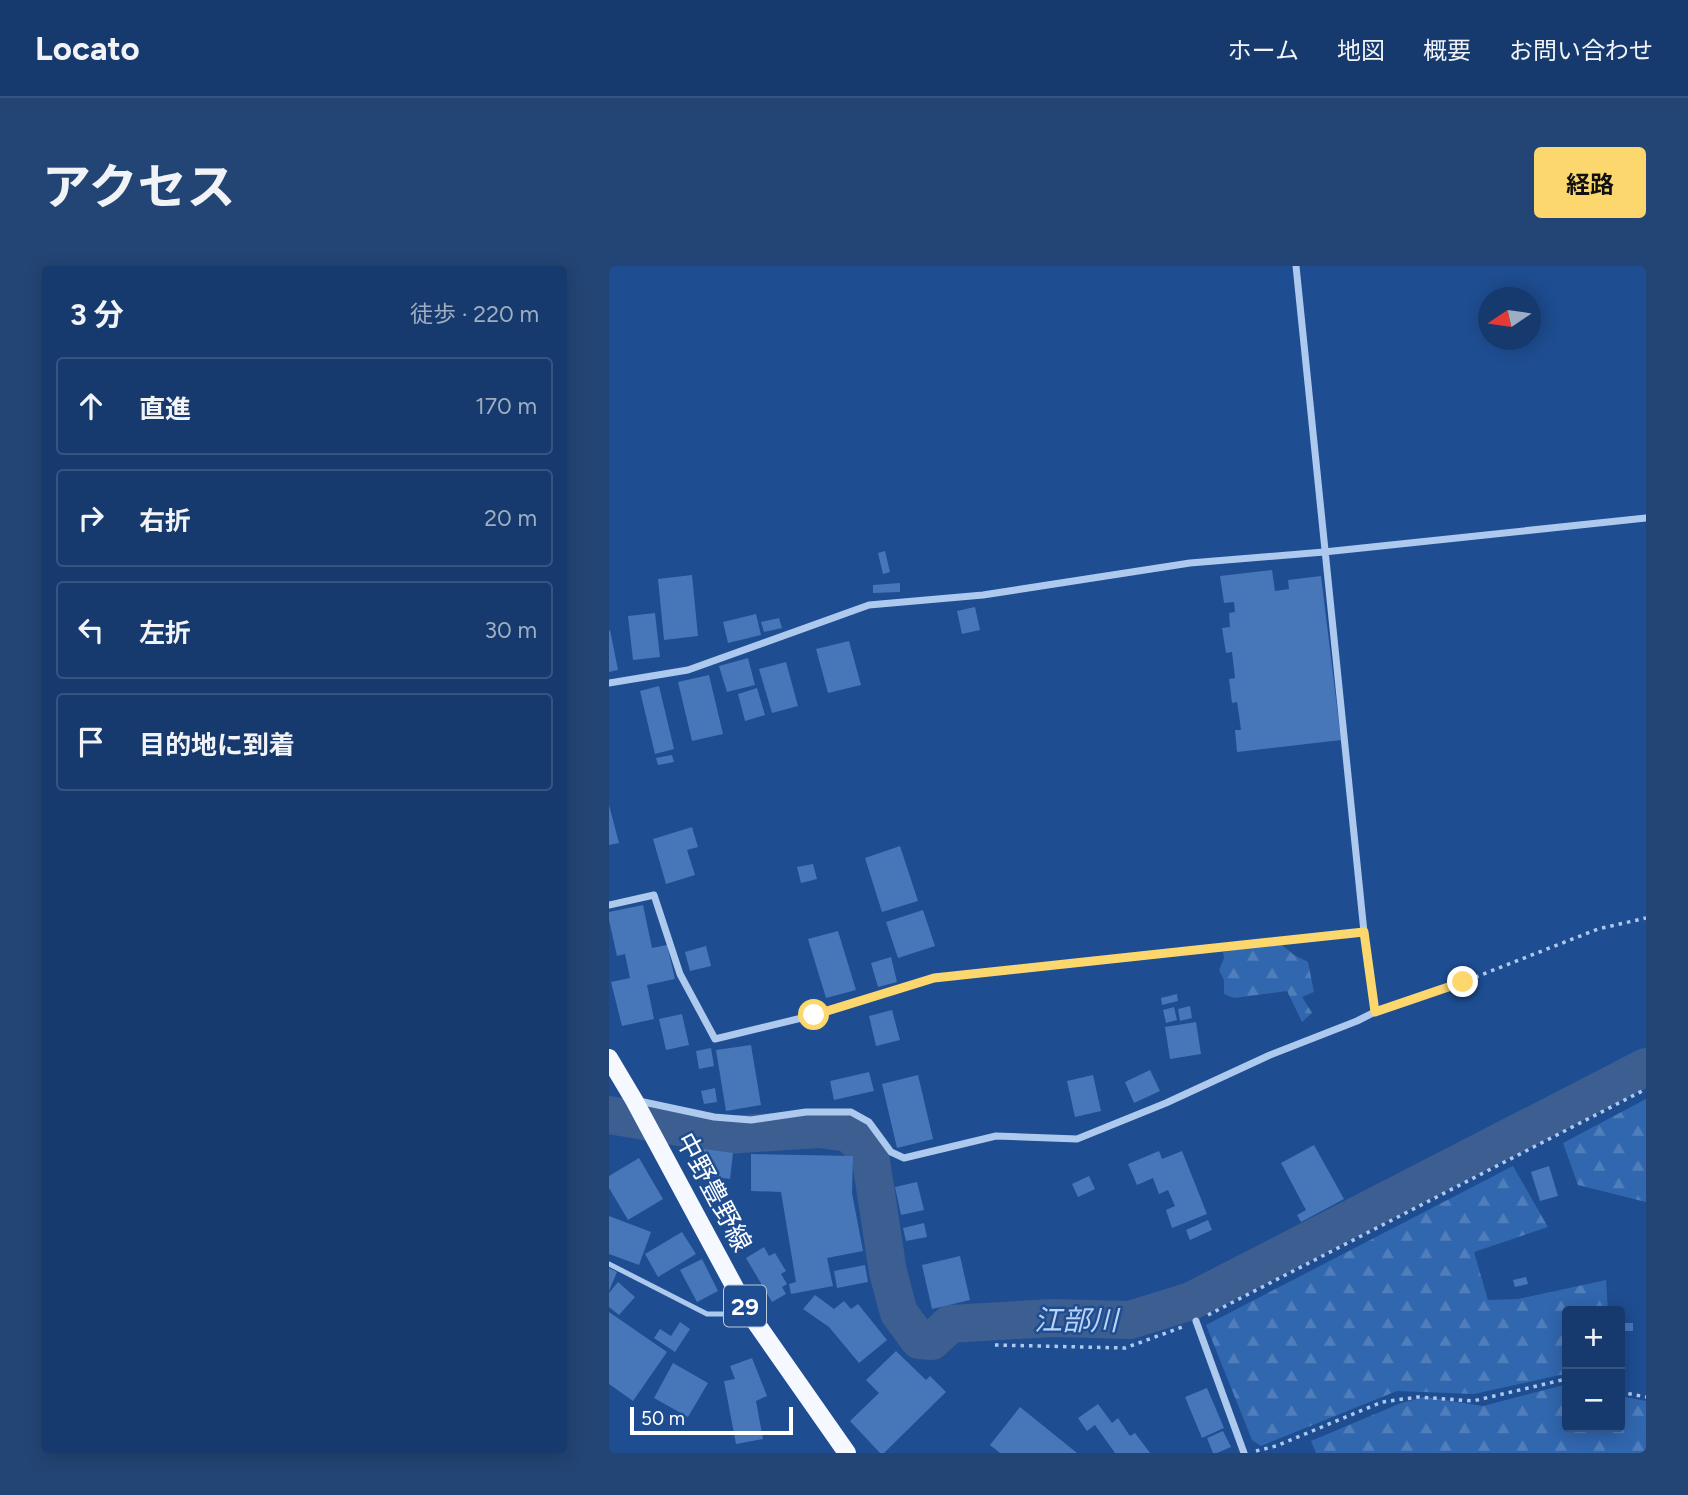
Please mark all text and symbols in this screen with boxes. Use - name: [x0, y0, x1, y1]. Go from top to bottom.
- text: Locato: [35, 29, 140, 68]
- text: ホーム: [1228, 36, 1299, 65]
- text: 地図: [1337, 36, 1385, 65]
- text: 概要: [1423, 36, 1471, 65]
- text: お問い合わせ: [1509, 36, 1653, 65]
- button: 経路: [1534, 147, 1646, 218]
- text: アクセス: [42, 157, 236, 216]
- north arrow: [1478, 287, 1541, 350]
- text: 3 分: [70, 296, 124, 333]
- text: 徒歩 · 220 m: [410, 300, 539, 328]
- icon: ahead: [72, 387, 110, 425]
- text: 170 m: [475, 392, 537, 420]
- text: 直進: [139, 393, 191, 425]
- icon: right: [72, 499, 110, 537]
- text: 20 m: [484, 504, 537, 532]
- text: 右折: [139, 505, 191, 537]
- icon: left: [72, 611, 110, 649]
- text: 30 m: [484, 616, 537, 644]
- text: 左折: [139, 617, 191, 649]
- icon: arrive: [72, 723, 110, 761]
- text: 目的地に到着: [139, 729, 295, 761]
- route end: [1447, 966, 1478, 997]
- route start: [798, 999, 829, 1030]
- street label: 中野豊野線: [669, 1127, 759, 1257]
- road number: 29: [724, 1286, 766, 1326]
- water label: 江部川: [1034, 1303, 1121, 1337]
- map controls: [1562, 1306, 1625, 1432]
- button: +: [1562, 1306, 1625, 1369]
- button: −: [1562, 1369, 1625, 1432]
- scale bar: [630, 1404, 793, 1436]
- text: 50 m: [641, 1407, 685, 1430]

